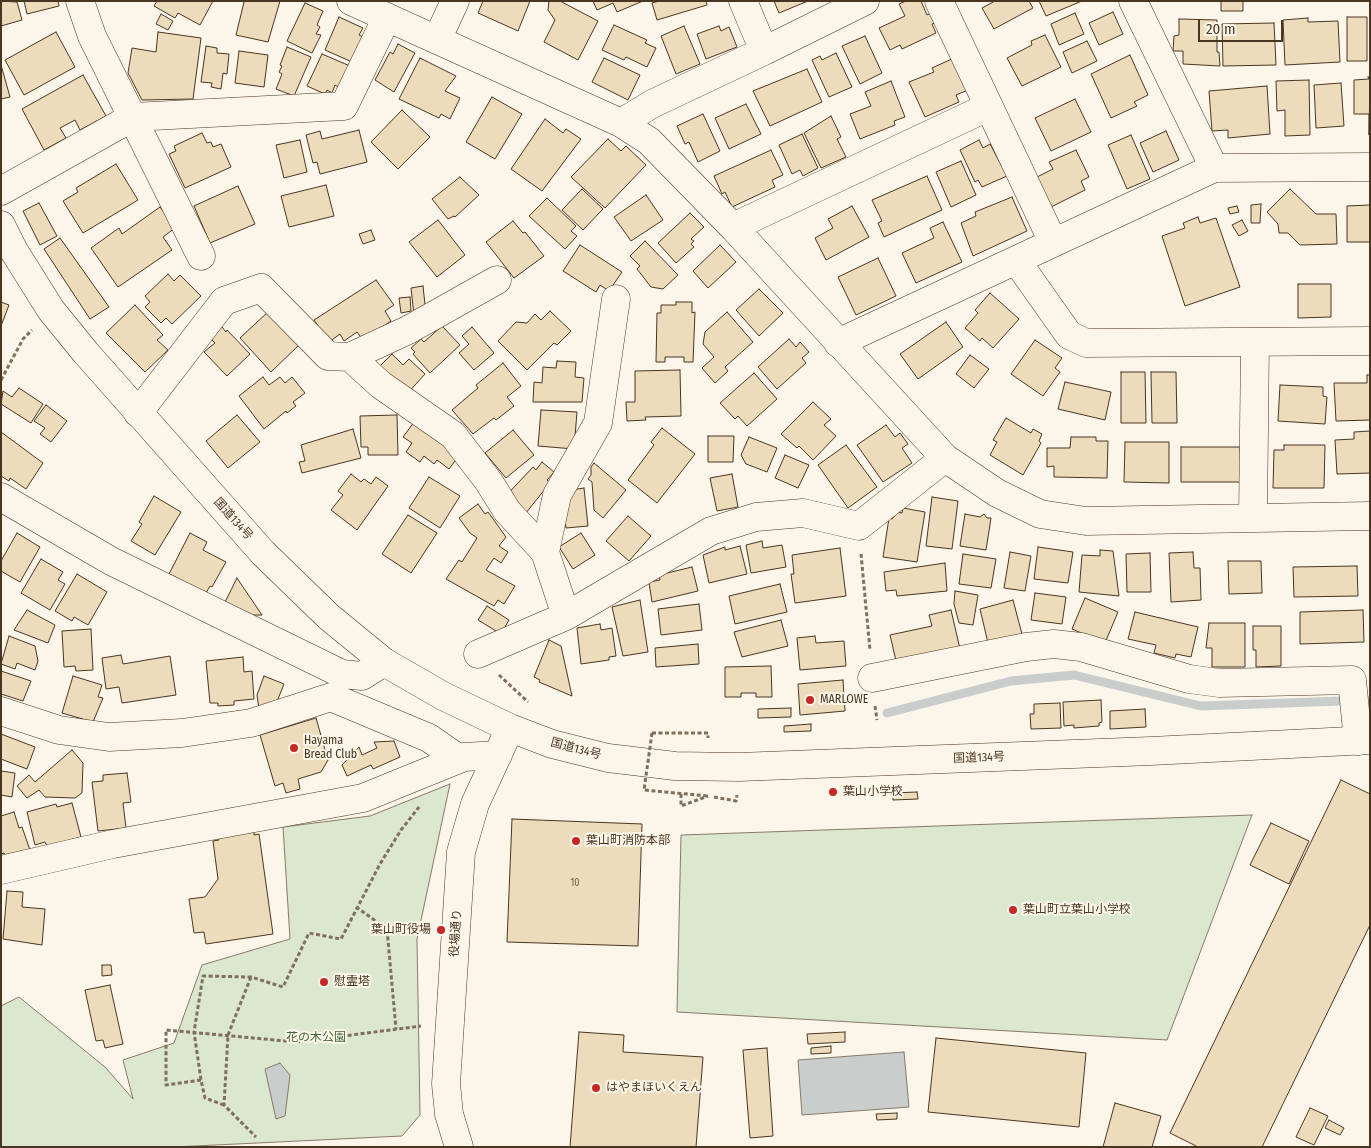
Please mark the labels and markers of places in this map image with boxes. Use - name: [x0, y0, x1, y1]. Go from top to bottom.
- place label: MARLOWE: [820, 693, 868, 707]
- marker: MARLOWE: [804, 694, 816, 706]
- place label: Hayama Bread Club: [304, 734, 357, 762]
- marker: Hayama Bread Club: [288, 742, 300, 754]
- place label: 葉山小学校: [843, 785, 903, 799]
- marker: 葉山小学校: [827, 786, 839, 798]
- place label: 葉山町消防本部: [586, 834, 670, 848]
- marker: 葉山町消防本部: [570, 835, 582, 847]
- place label: 葉山町立葉山小学校: [1023, 903, 1131, 917]
- marker: 葉山町立葉山小学校: [1007, 904, 1019, 916]
- place label: 葉山町役場: [371, 923, 431, 937]
- marker: 葉山町役場: [435, 924, 447, 936]
- place label: 慰霊塔: [334, 975, 370, 989]
- marker: 慰霊塔: [318, 976, 330, 988]
- place label: はやまほいくえん: [606, 1081, 702, 1095]
- marker: はやまほいくえん: [590, 1082, 602, 1094]

